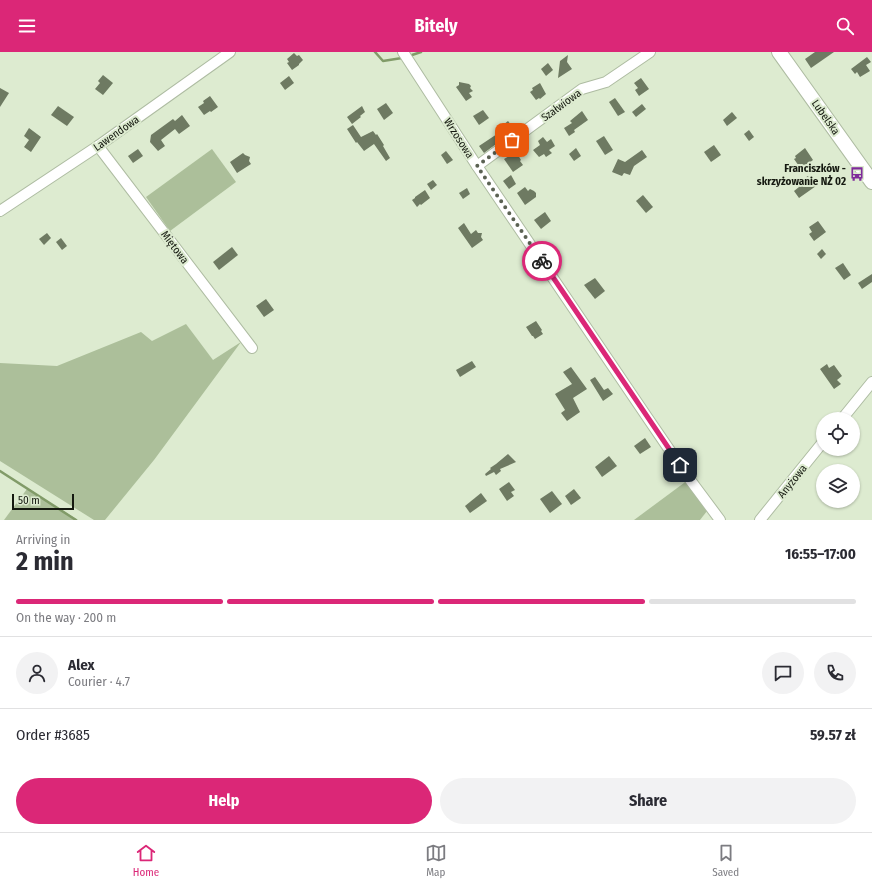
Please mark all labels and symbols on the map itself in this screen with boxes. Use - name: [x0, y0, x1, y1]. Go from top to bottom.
- street label: Szałwiowa: [539, 87, 584, 124]
- street label: Lubelska: [809, 97, 842, 137]
- street label: Lawendowa: [91, 113, 142, 154]
- street label: Wrzosowa: [441, 116, 476, 161]
- pin: [495, 123, 529, 157]
- place label: Franciszków - skrzyżowanie NŻ 02: [757, 162, 846, 188]
- bus stop icon: Franciszków - skrzyżowanie NŻ 02: [849, 166, 865, 182]
- street label: Miętowa: [158, 228, 191, 266]
- courier: [522, 241, 562, 281]
- pin: [663, 448, 697, 482]
- street label: Anyżowa: [775, 462, 810, 501]
- scale bar: [12, 492, 74, 511]

